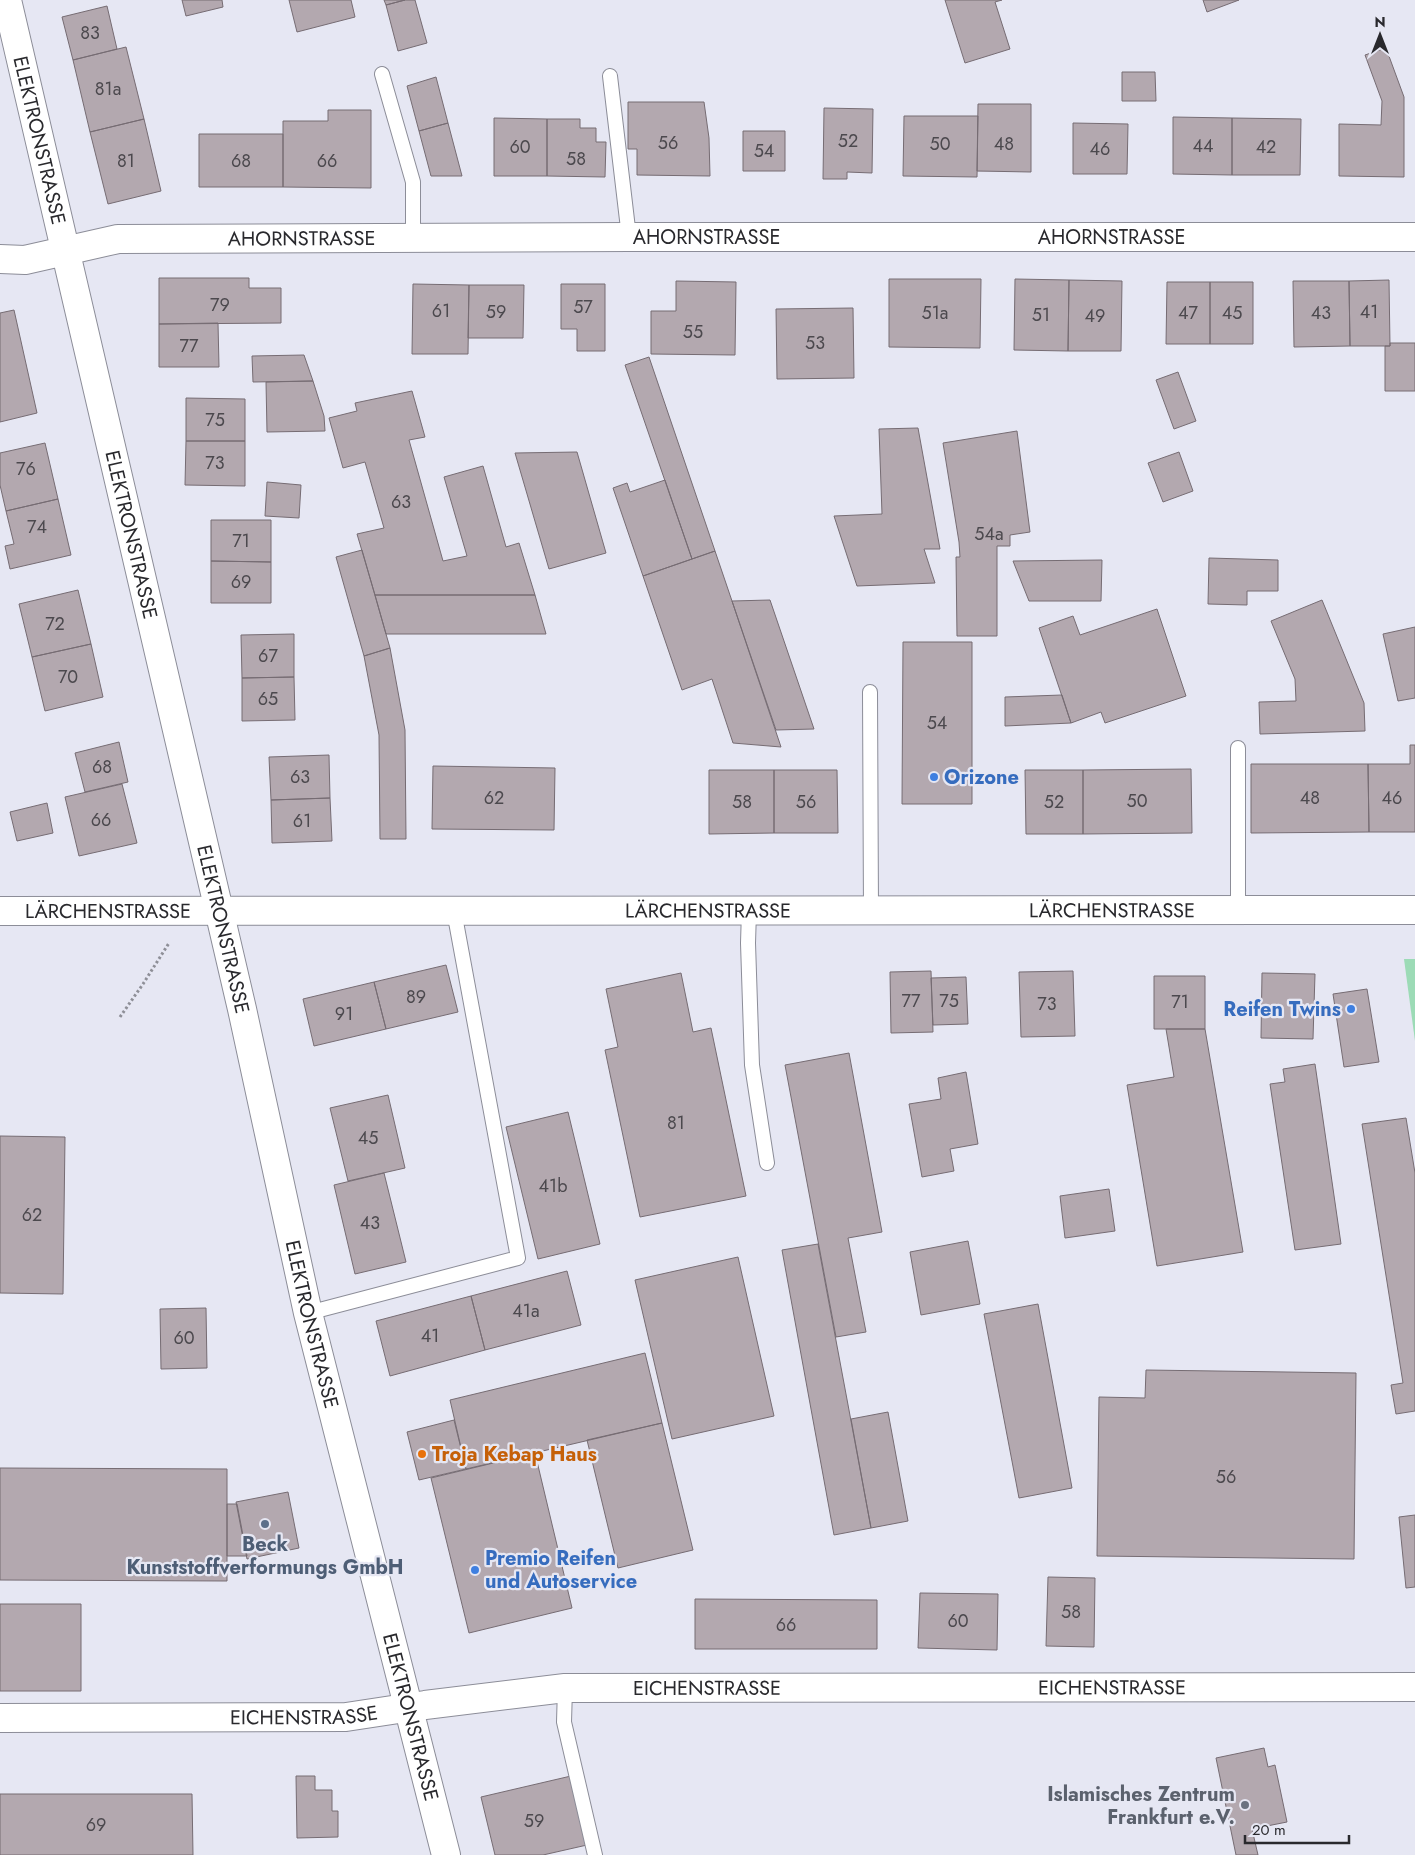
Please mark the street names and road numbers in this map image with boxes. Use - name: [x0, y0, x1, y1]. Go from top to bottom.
- street label: ELEKTRONSTRASSE: [6, 53, 73, 227]
- street label: AHORNSTRASSE: [228, 223, 376, 253]
- street label: AHORNSTRASSE: [633, 223, 780, 252]
- street label: AHORNSTRASSE: [1038, 223, 1185, 252]
- street label: ELEKTRONSTRASSE: [98, 447, 165, 622]
- street label: ELEKTRONSTRASSE: [190, 842, 257, 1016]
- street label: LÄRCHENSTRASSE: [25, 896, 191, 925]
- street label: LÄRCHENSTRASSE: [625, 896, 791, 925]
- street label: LÄRCHENSTRASSE: [1029, 896, 1195, 925]
- street label: ELEKTRONSTRASSE: [278, 1237, 346, 1412]
- street label: ELEKTRONSTRASSE: [376, 1630, 446, 1804]
- street label: EICHENSTRASSE: [633, 1673, 781, 1702]
- street label: EICHENSTRASSE: [1038, 1673, 1186, 1702]
- street label: EICHENSTRASSE: [230, 1698, 380, 1732]

